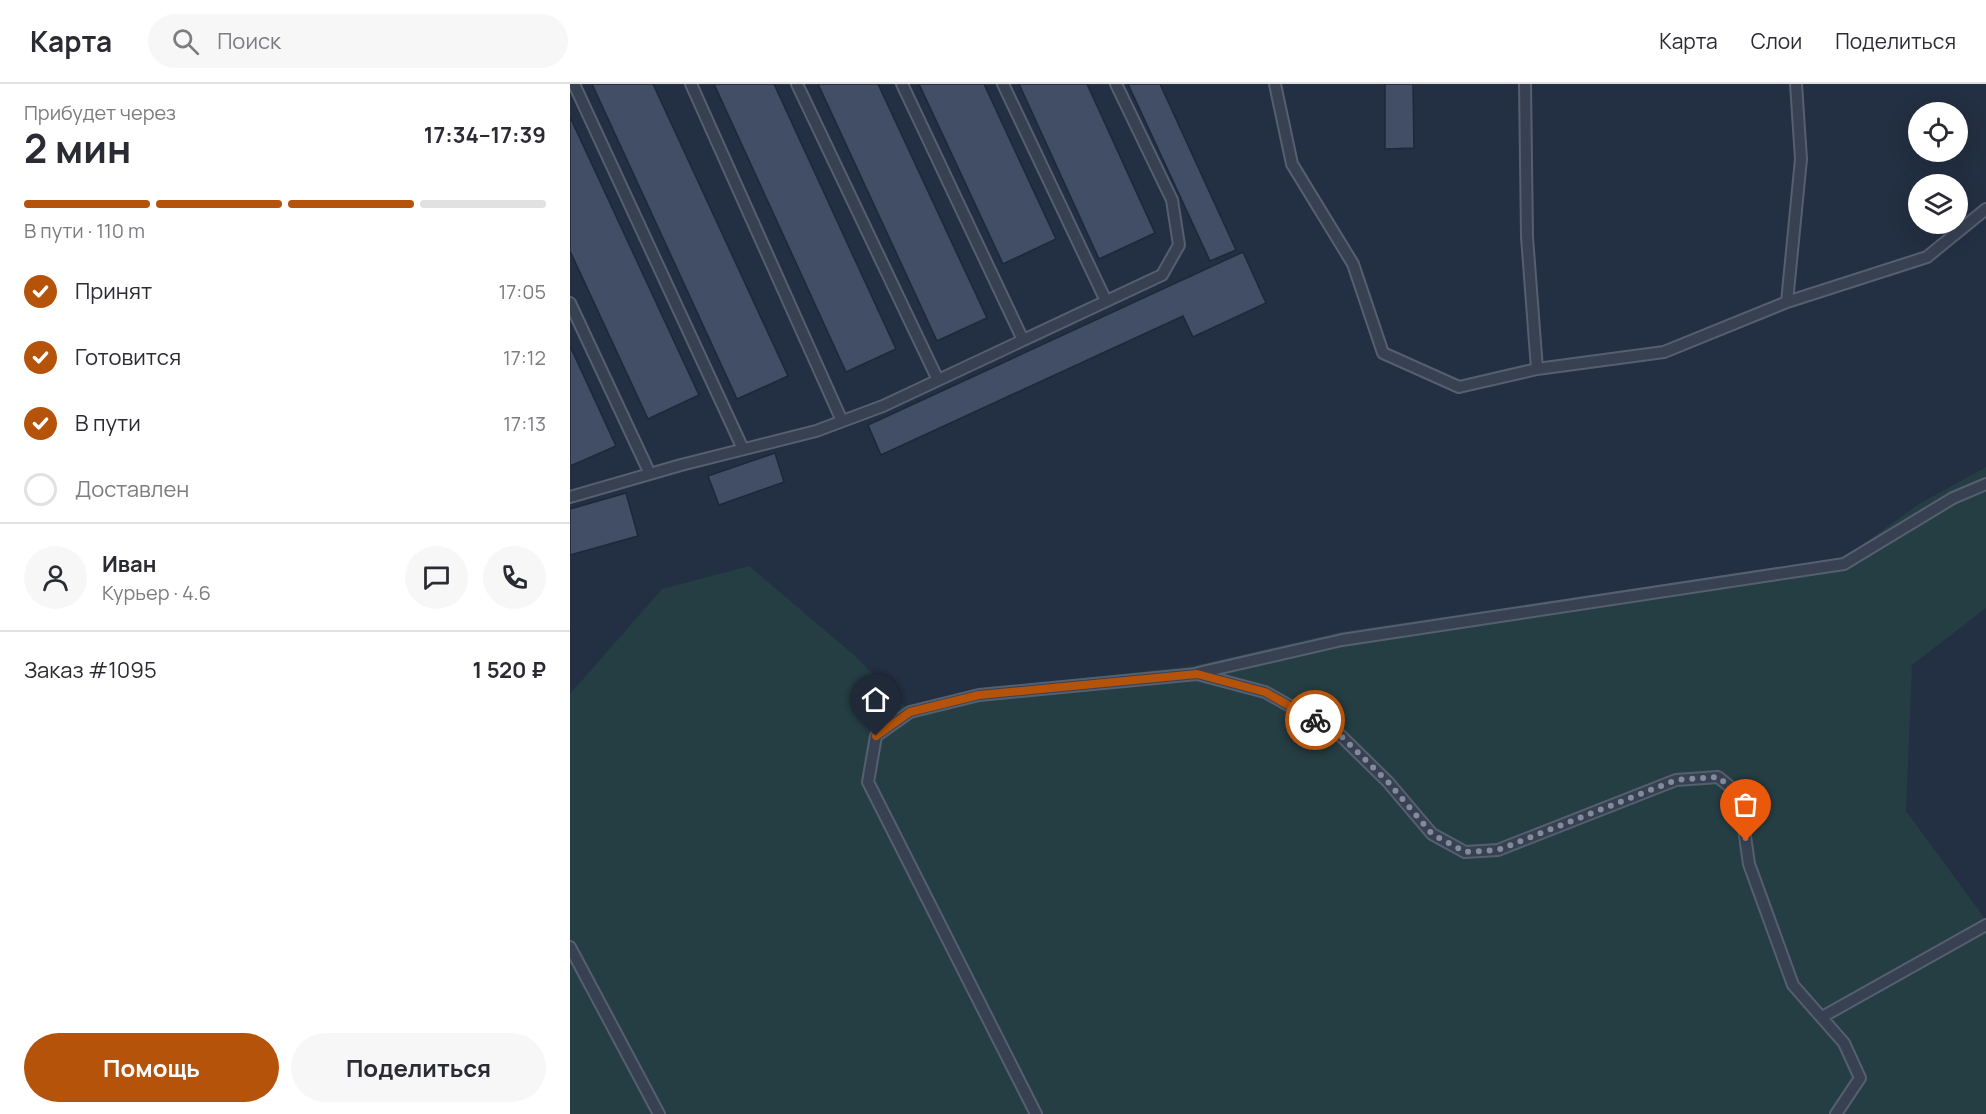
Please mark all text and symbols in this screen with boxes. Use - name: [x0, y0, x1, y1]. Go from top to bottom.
- search box: [148, 14, 568, 68]
- text: Карта: [30, 22, 112, 60]
- icon: search: [169, 25, 202, 58]
- text: Поиск: [217, 26, 281, 56]
- text: Карта: [1659, 27, 1718, 55]
- text: Слои: [1751, 27, 1802, 55]
- text: Поделиться: [1835, 27, 1956, 55]
- text: Прибудет через: [24, 99, 176, 126]
- map controls: [1908, 102, 1968, 234]
- button: locate: [1908, 102, 1968, 162]
- text: 17:34–17:39: [424, 120, 546, 150]
- text: 2 мин: [24, 121, 131, 175]
- button: layers: [1908, 174, 1968, 234]
- text: В пути · 110 m: [24, 217, 145, 244]
- icon: check: [24, 275, 57, 308]
- text: Принят: [75, 276, 152, 306]
- text: 17:05: [498, 278, 546, 305]
- icon: check: [24, 341, 57, 374]
- text: Готовится: [75, 342, 181, 372]
- text: 17:12: [503, 344, 546, 371]
- icon: check: [24, 407, 57, 440]
- text: В пути: [75, 408, 141, 438]
- text: 17:13: [503, 410, 546, 437]
- text: Доставлен: [75, 474, 189, 504]
- button: person: [24, 546, 87, 609]
- button: chat: [405, 546, 468, 609]
- button: phone: [483, 546, 546, 609]
- text: Иван: [102, 549, 156, 579]
- text: Курьер · 4.6: [102, 579, 211, 606]
- text: Заказ #1095: [24, 655, 157, 685]
- text: 1 520 ₽: [473, 655, 546, 685]
- pin: [850, 674, 901, 736]
- icon: home: [859, 683, 892, 716]
- courier: [1285, 690, 1345, 750]
- icon: bike: [1299, 704, 1332, 737]
- pin: [1720, 779, 1771, 841]
- icon: bag: [1729, 788, 1762, 821]
- button: Помощь: [24, 1033, 279, 1102]
- button: Поделиться: [291, 1033, 546, 1102]

